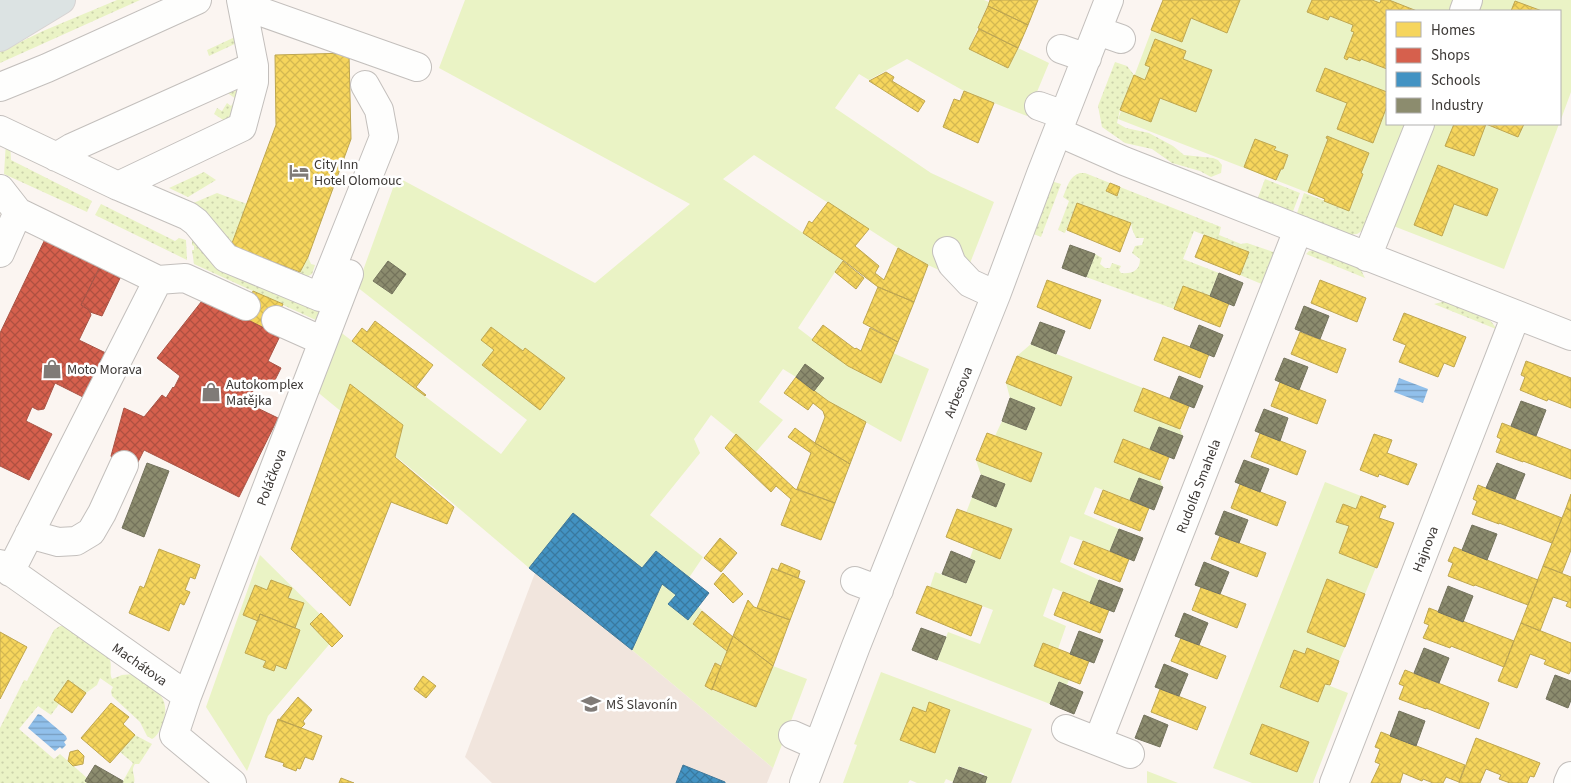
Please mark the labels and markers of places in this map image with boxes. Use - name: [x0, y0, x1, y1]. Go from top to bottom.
- place label: City Inn Hotel Olomouc: [314, 155, 403, 191]
- hotel icon: City Inn Hotel Olomouc: [288, 161, 310, 183]
- shop icon: Moto Morava: [41, 358, 63, 380]
- place label: Moto Morava: [67, 360, 142, 380]
- place label: Autokomplex Matějka: [226, 375, 304, 411]
- shop icon: Autokomplex Matějka: [200, 381, 222, 403]
- school or university icon: MŠ Slavonín: [580, 693, 602, 715]
- place label: MŠ Slavonín: [606, 695, 677, 715]

